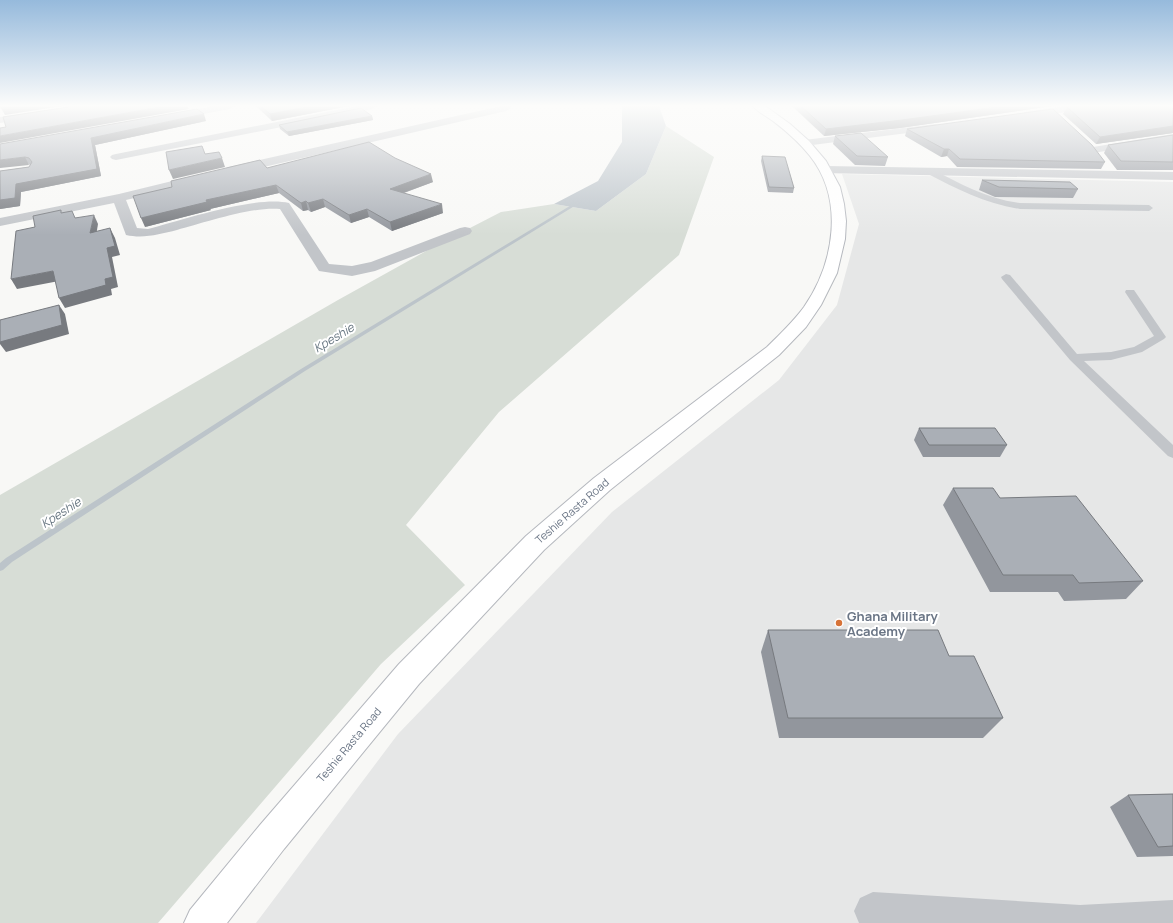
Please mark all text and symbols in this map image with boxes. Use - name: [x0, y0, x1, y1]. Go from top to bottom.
- water label: Kpeshie: [310, 318, 358, 356]
- street label: Teshie Rasta Road: [532, 474, 612, 547]
- water label: Kpeshie: [37, 493, 85, 532]
- place label: Ghana Military Academy: [847, 607, 938, 640]
- marker: Ghana Military Academy: [834, 618, 844, 628]
- street label: Teshie Rasta Road: [313, 704, 384, 785]

